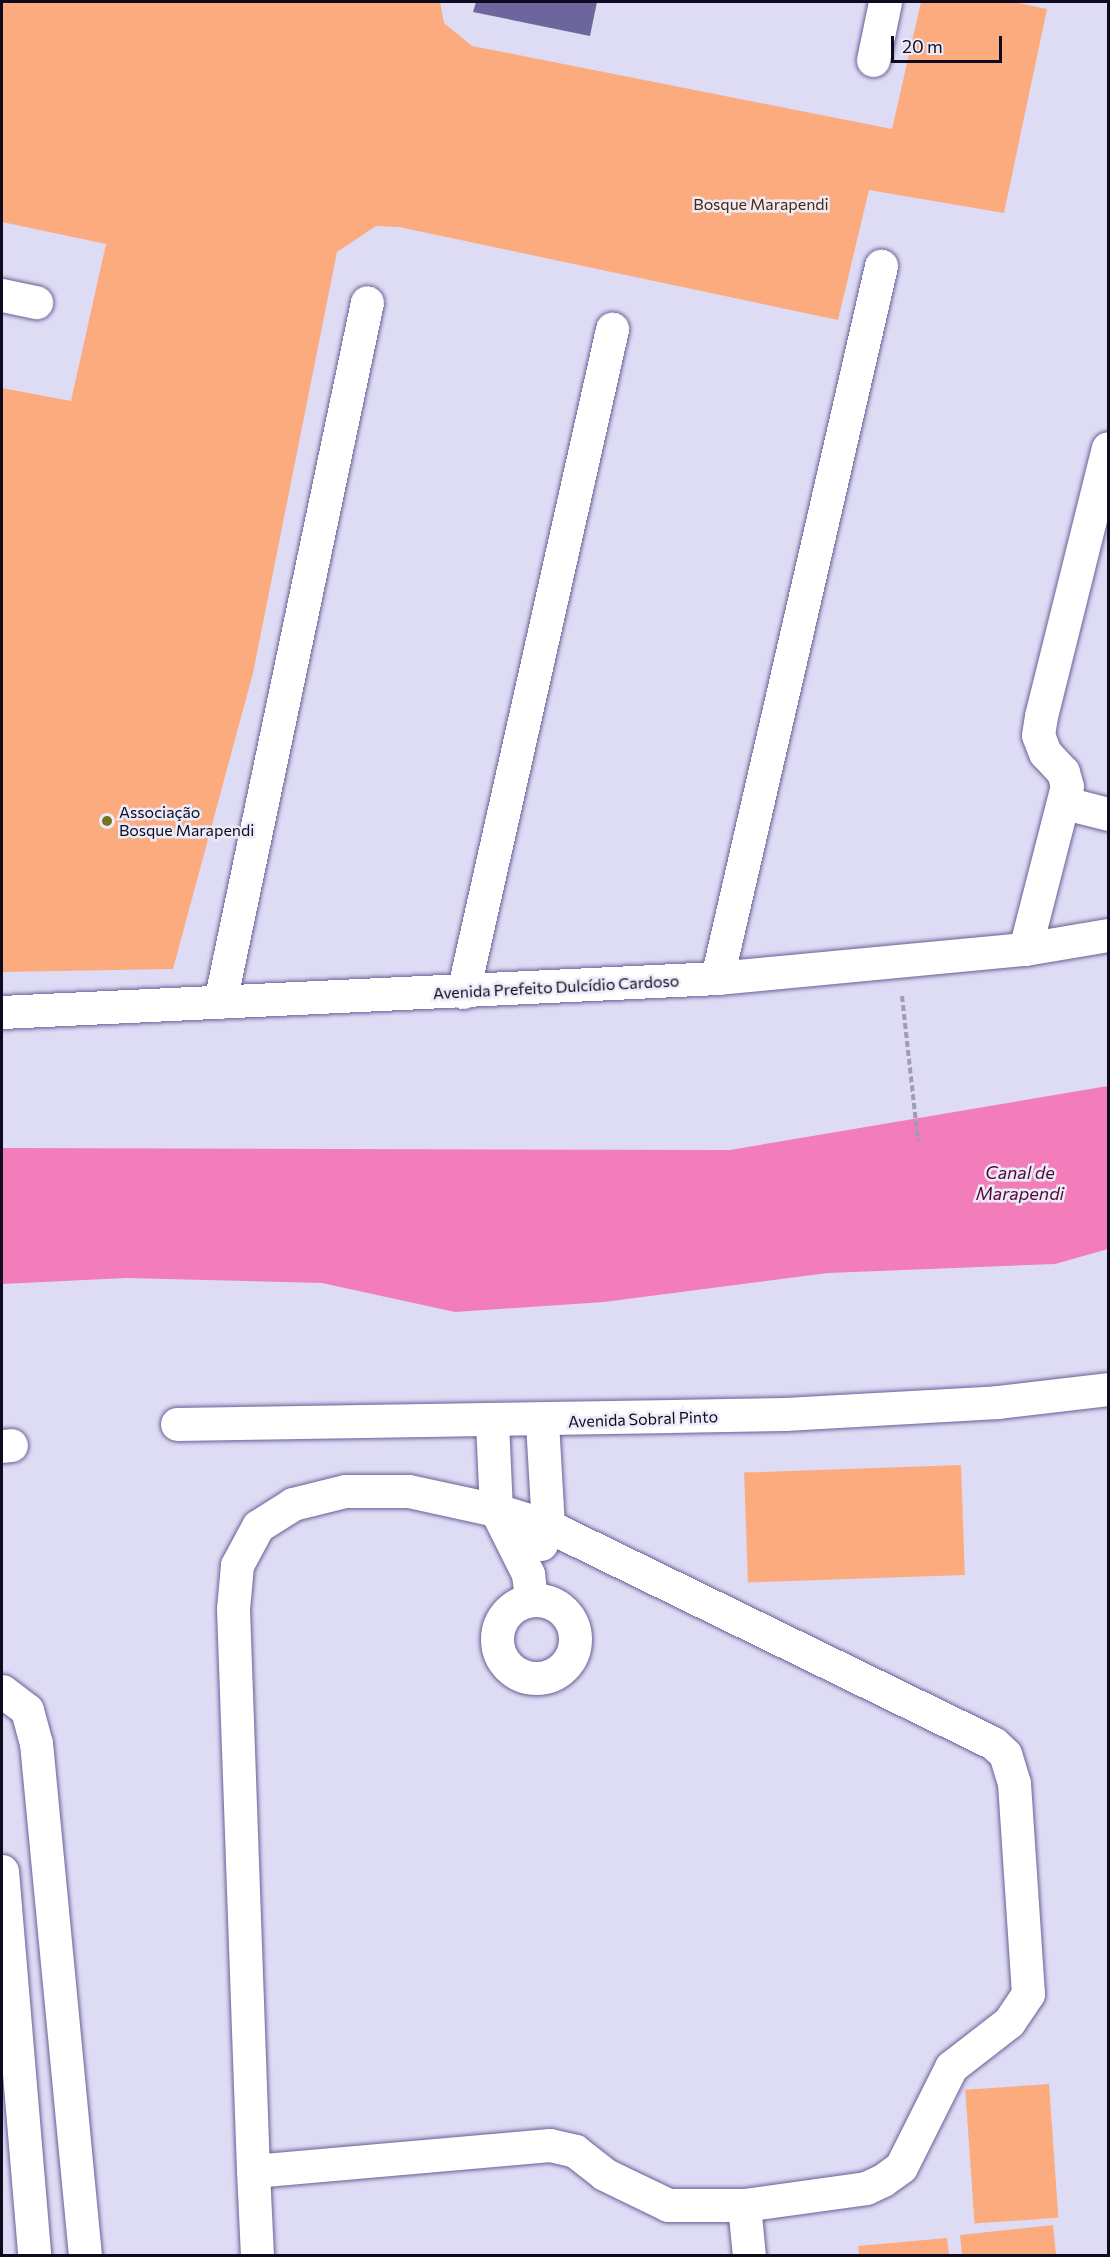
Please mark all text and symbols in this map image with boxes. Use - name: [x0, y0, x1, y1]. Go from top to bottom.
- scale bar: [894, 24, 1005, 62]
- text: 20 m: [902, 35, 943, 57]
- park label: Bosque Marapendi: [693, 194, 829, 214]
- place label: Associação Bosque Marapendi: [119, 802, 254, 840]
- marker: Associação Bosque Marapendi: [100, 814, 114, 828]
- street label: Avenida Prefeito Dulcídio Cardoso: [432, 971, 680, 1003]
- water label: Canal de Marapendi: [976, 1162, 1064, 1204]
- street label: Avenida Sobral Pinto: [568, 1407, 718, 1431]

